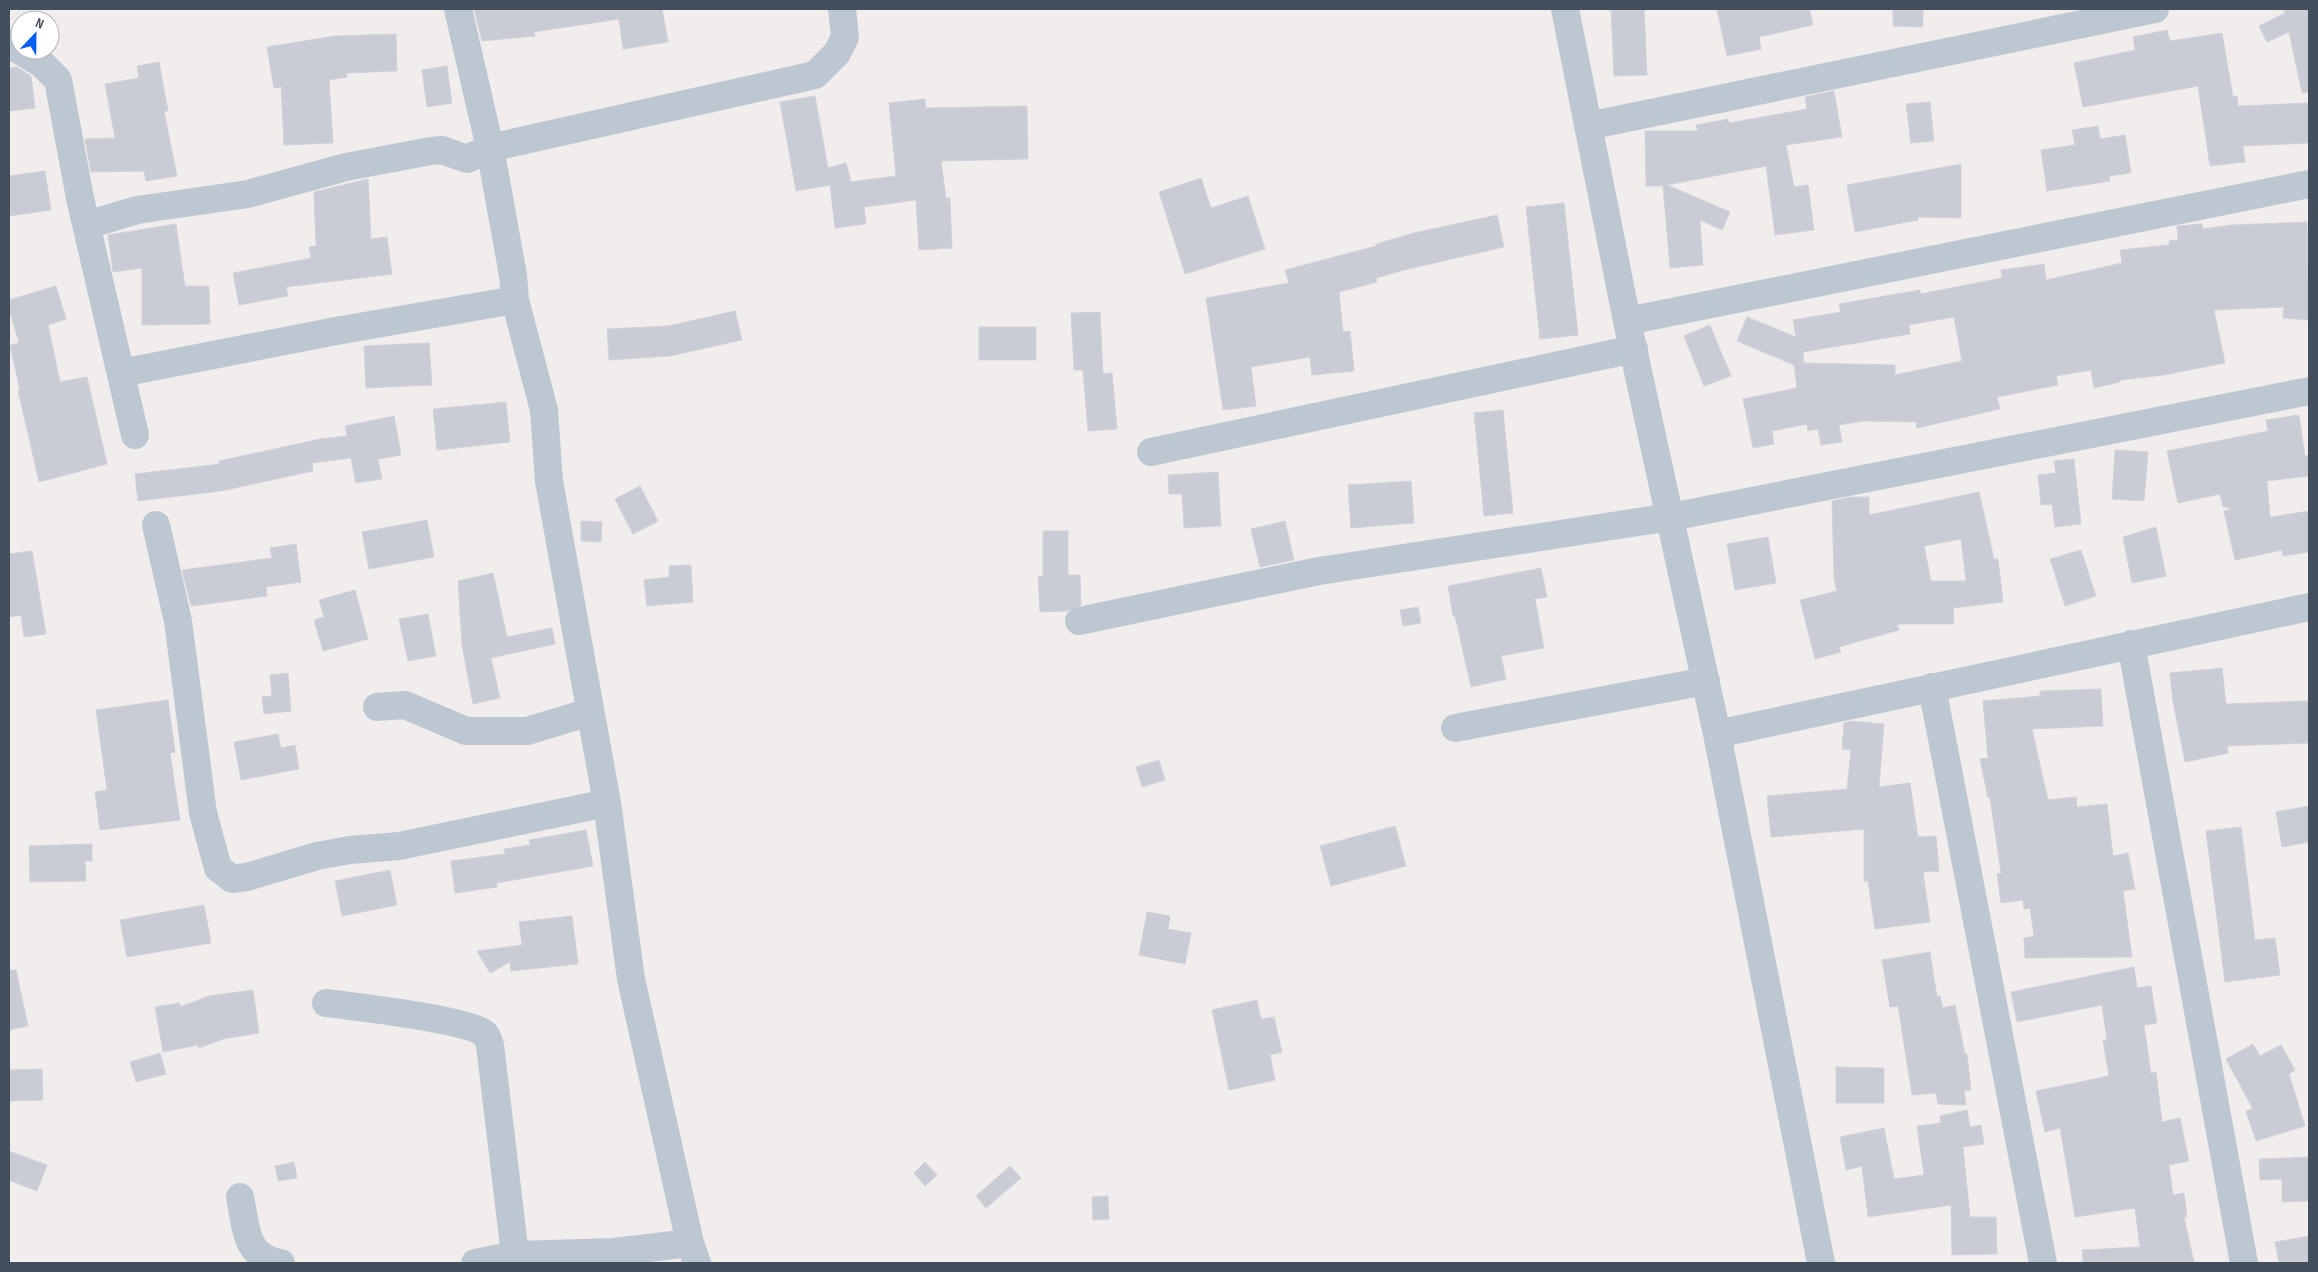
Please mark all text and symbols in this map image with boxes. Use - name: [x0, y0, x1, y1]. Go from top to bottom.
- north arrow: [10, 10, 60, 60]
- text: N: [33, 14, 46, 33]

